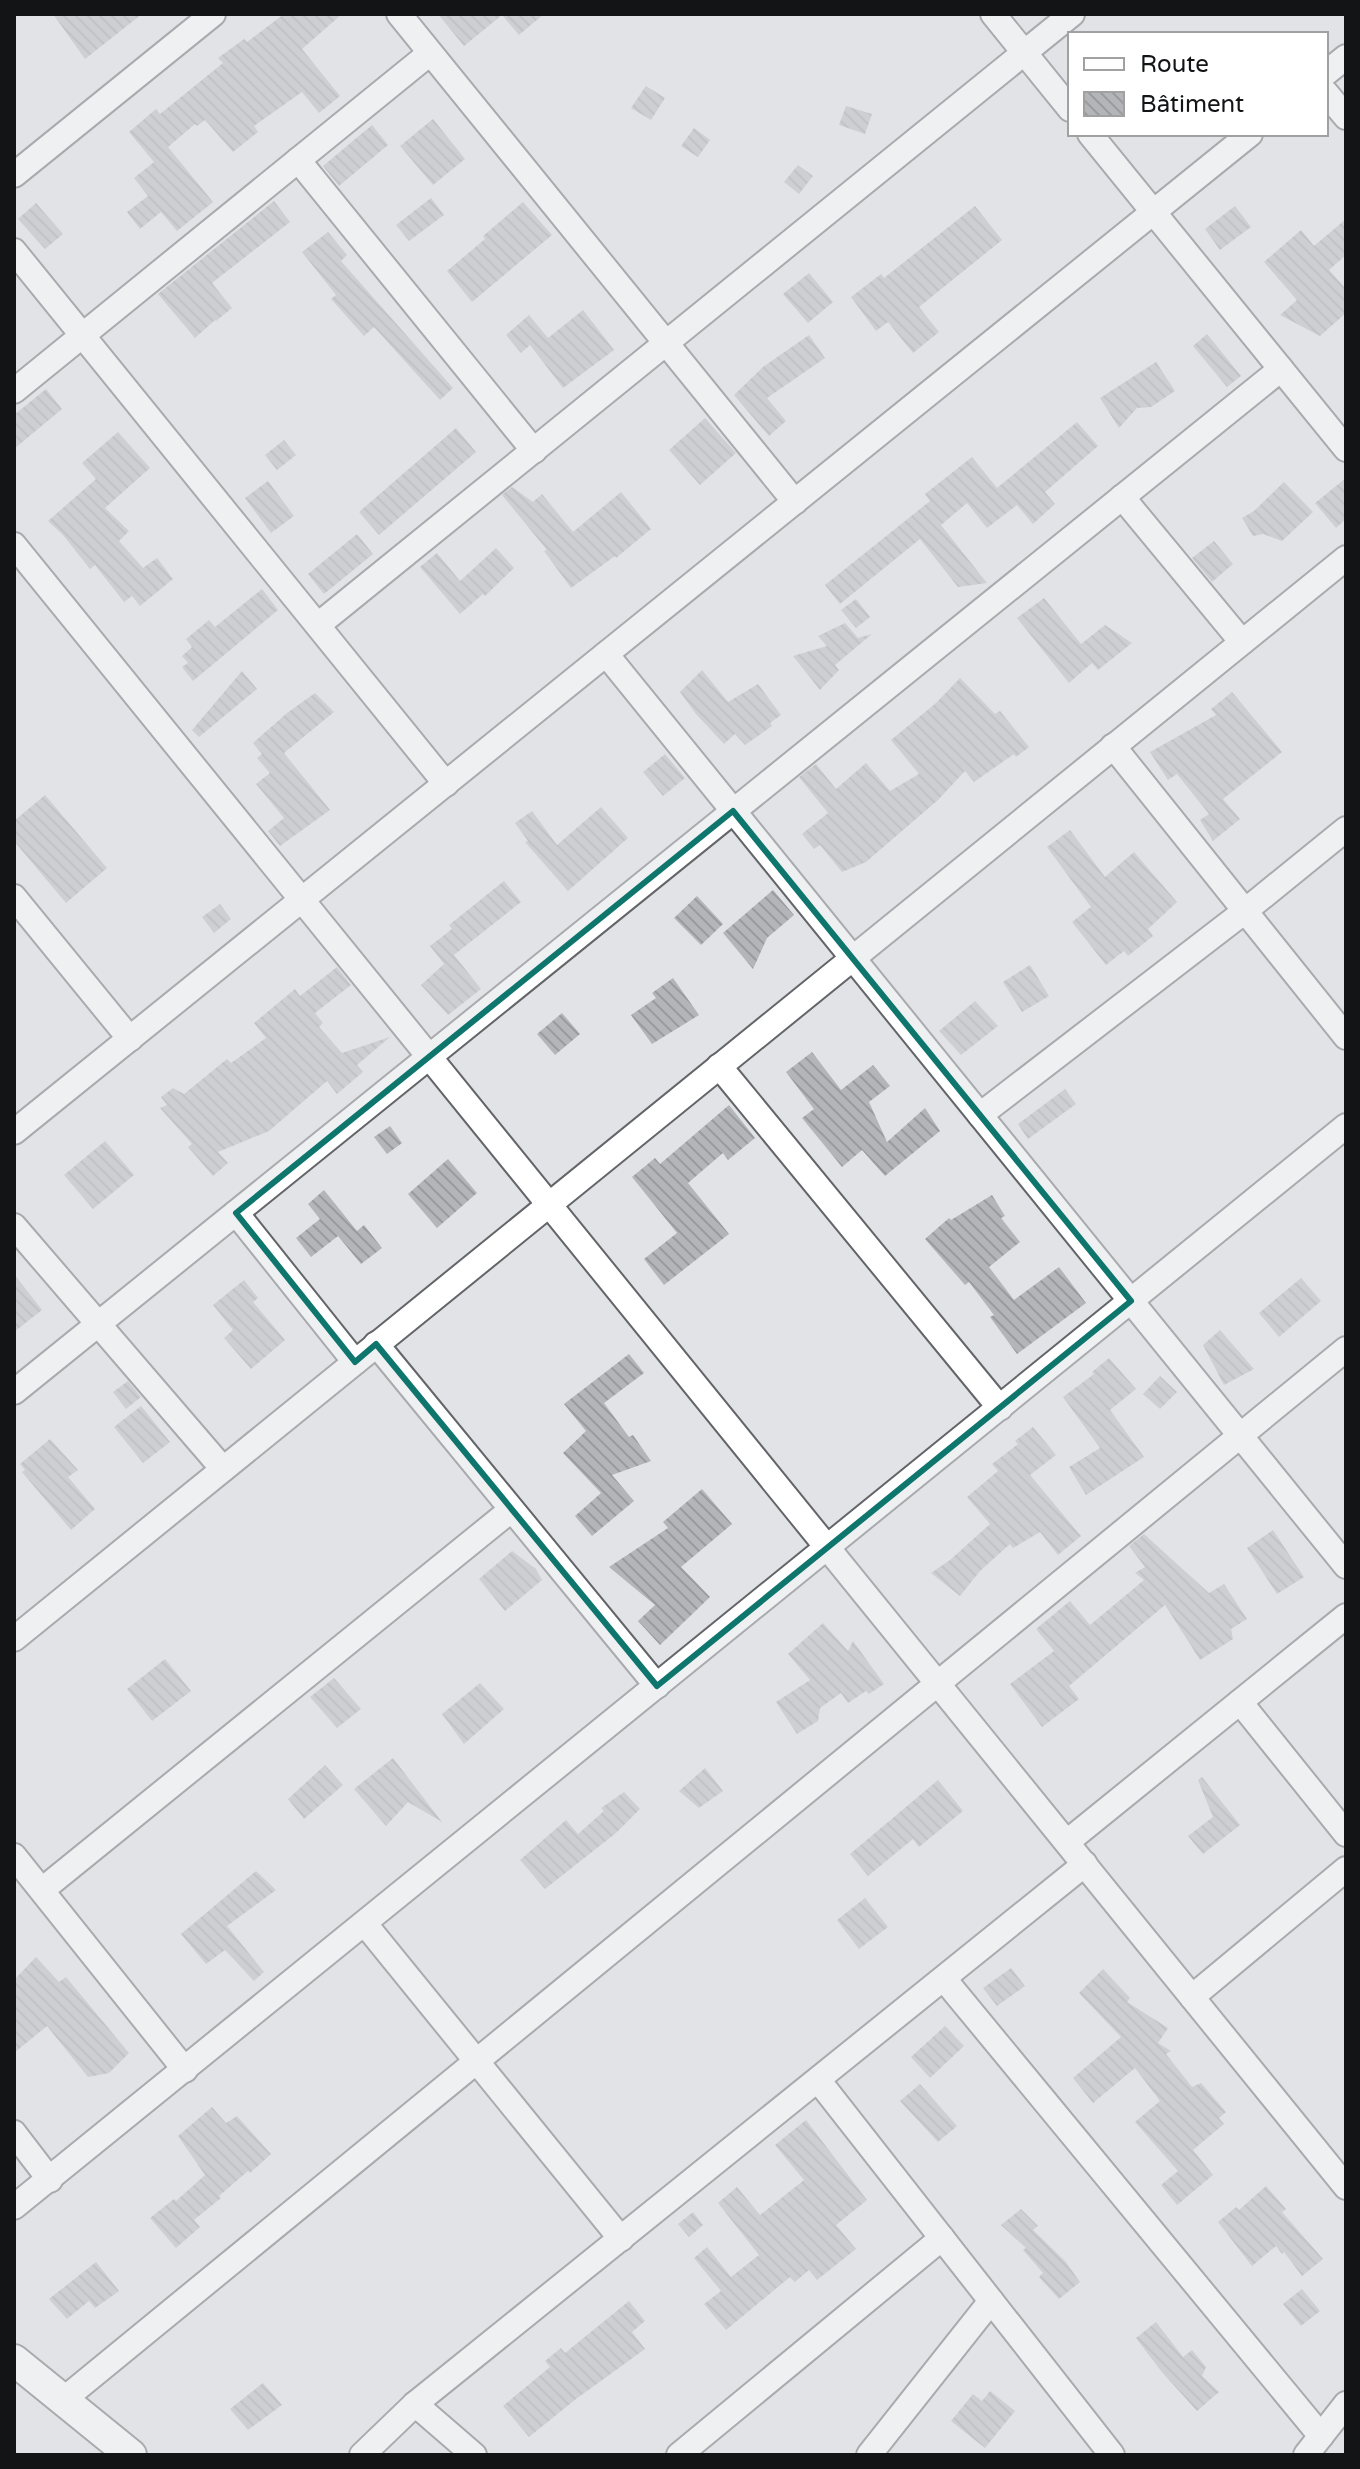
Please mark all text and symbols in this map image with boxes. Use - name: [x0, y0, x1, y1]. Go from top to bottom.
- legend: [1068, 32, 1328, 136]
- text: Route: [1140, 50, 1209, 79]
- text: Bâtiment: [1140, 90, 1244, 119]

